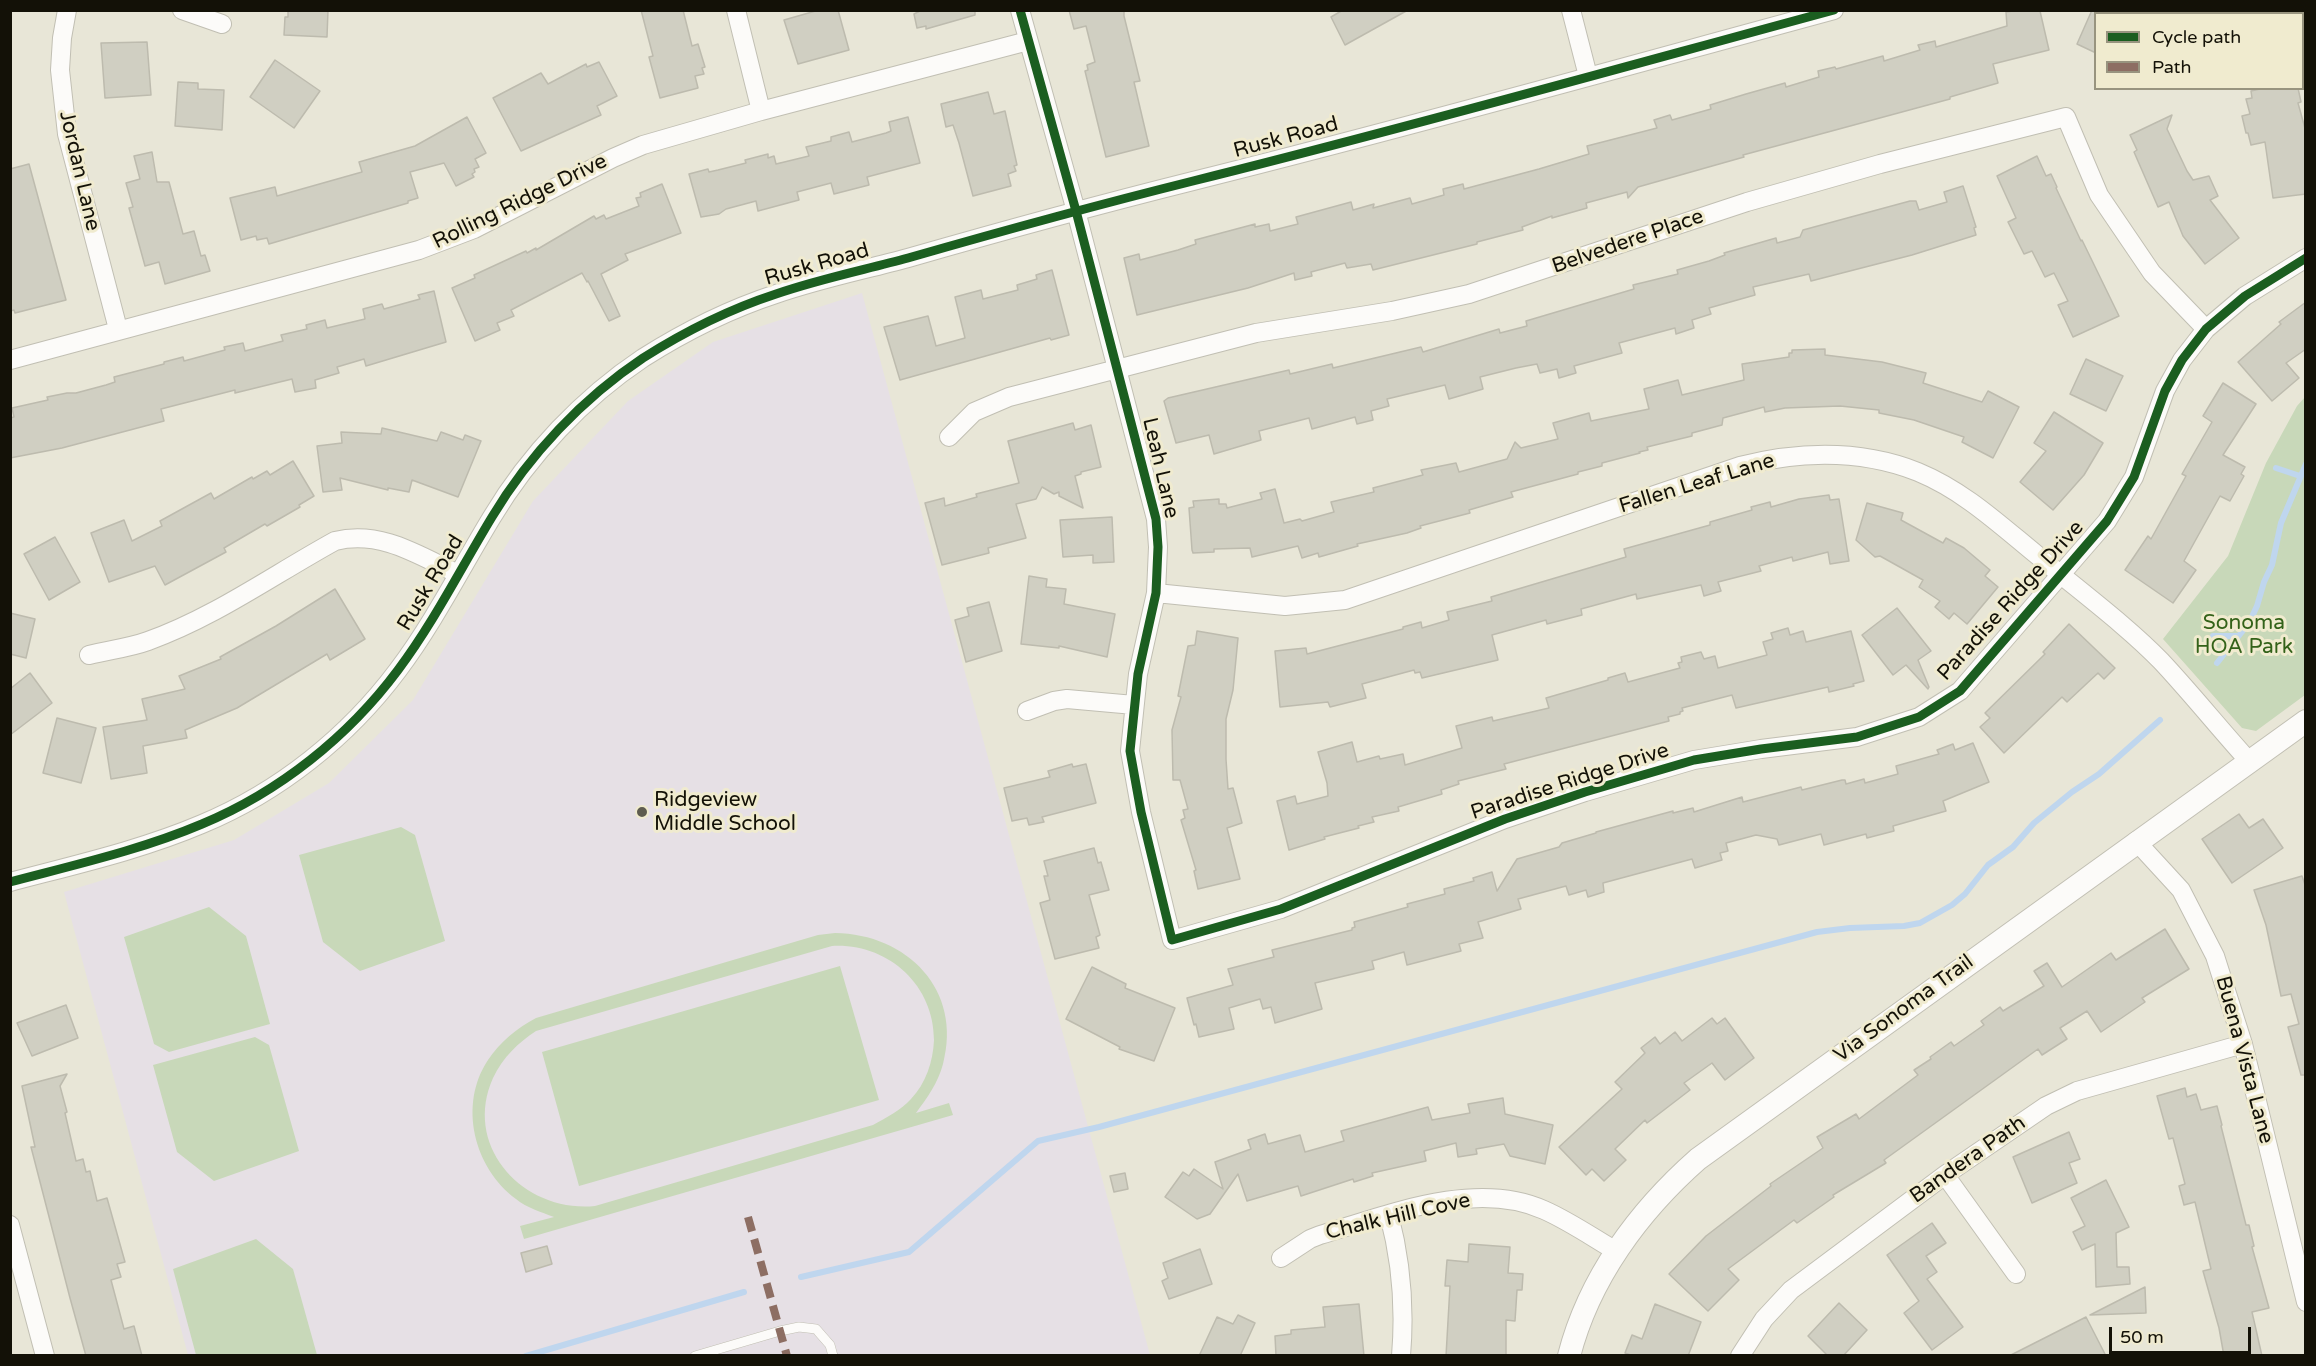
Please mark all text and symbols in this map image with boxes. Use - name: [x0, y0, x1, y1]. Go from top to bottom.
- legend: [2094, 12, 2304, 90]
- text: Cycle path: [2152, 26, 2241, 48]
- text: Path: [2152, 56, 2191, 78]
- street label: Jordan Lane: [53, 109, 105, 233]
- street label: Rusk Road: [1231, 112, 1341, 164]
- street label: Rolling Ridge Drive: [429, 149, 611, 255]
- street label: Belvedere Place: [1549, 204, 1707, 280]
- street label: Rusk Road: [762, 238, 872, 292]
- street label: Leah Lane: [1136, 415, 1184, 521]
- street label: Fallen Leaf Lane: [1616, 448, 1778, 520]
- street label: Paradise Ridge Drive: [1932, 516, 2090, 686]
- street label: Rusk Road: [393, 530, 469, 636]
- park label: Sonoma HOA Park: [2195, 610, 2293, 660]
- street label: Paradise Ridge Drive: [1468, 738, 1672, 826]
- place label: Ridgeview Middle School: [654, 787, 796, 837]
- marker: Ridgeview Middle School: [635, 805, 649, 819]
- street label: Via Sonoma Trail: [1829, 950, 1979, 1068]
- street label: Buena Vista Lane: [2209, 973, 2279, 1147]
- street label: Bandera Path: [1905, 1111, 2031, 1209]
- street label: Chalk Hill Cove: [1323, 1188, 1473, 1246]
- scale bar: [2112, 1315, 2254, 1353]
- text: 50 m: [2120, 1326, 2164, 1348]

